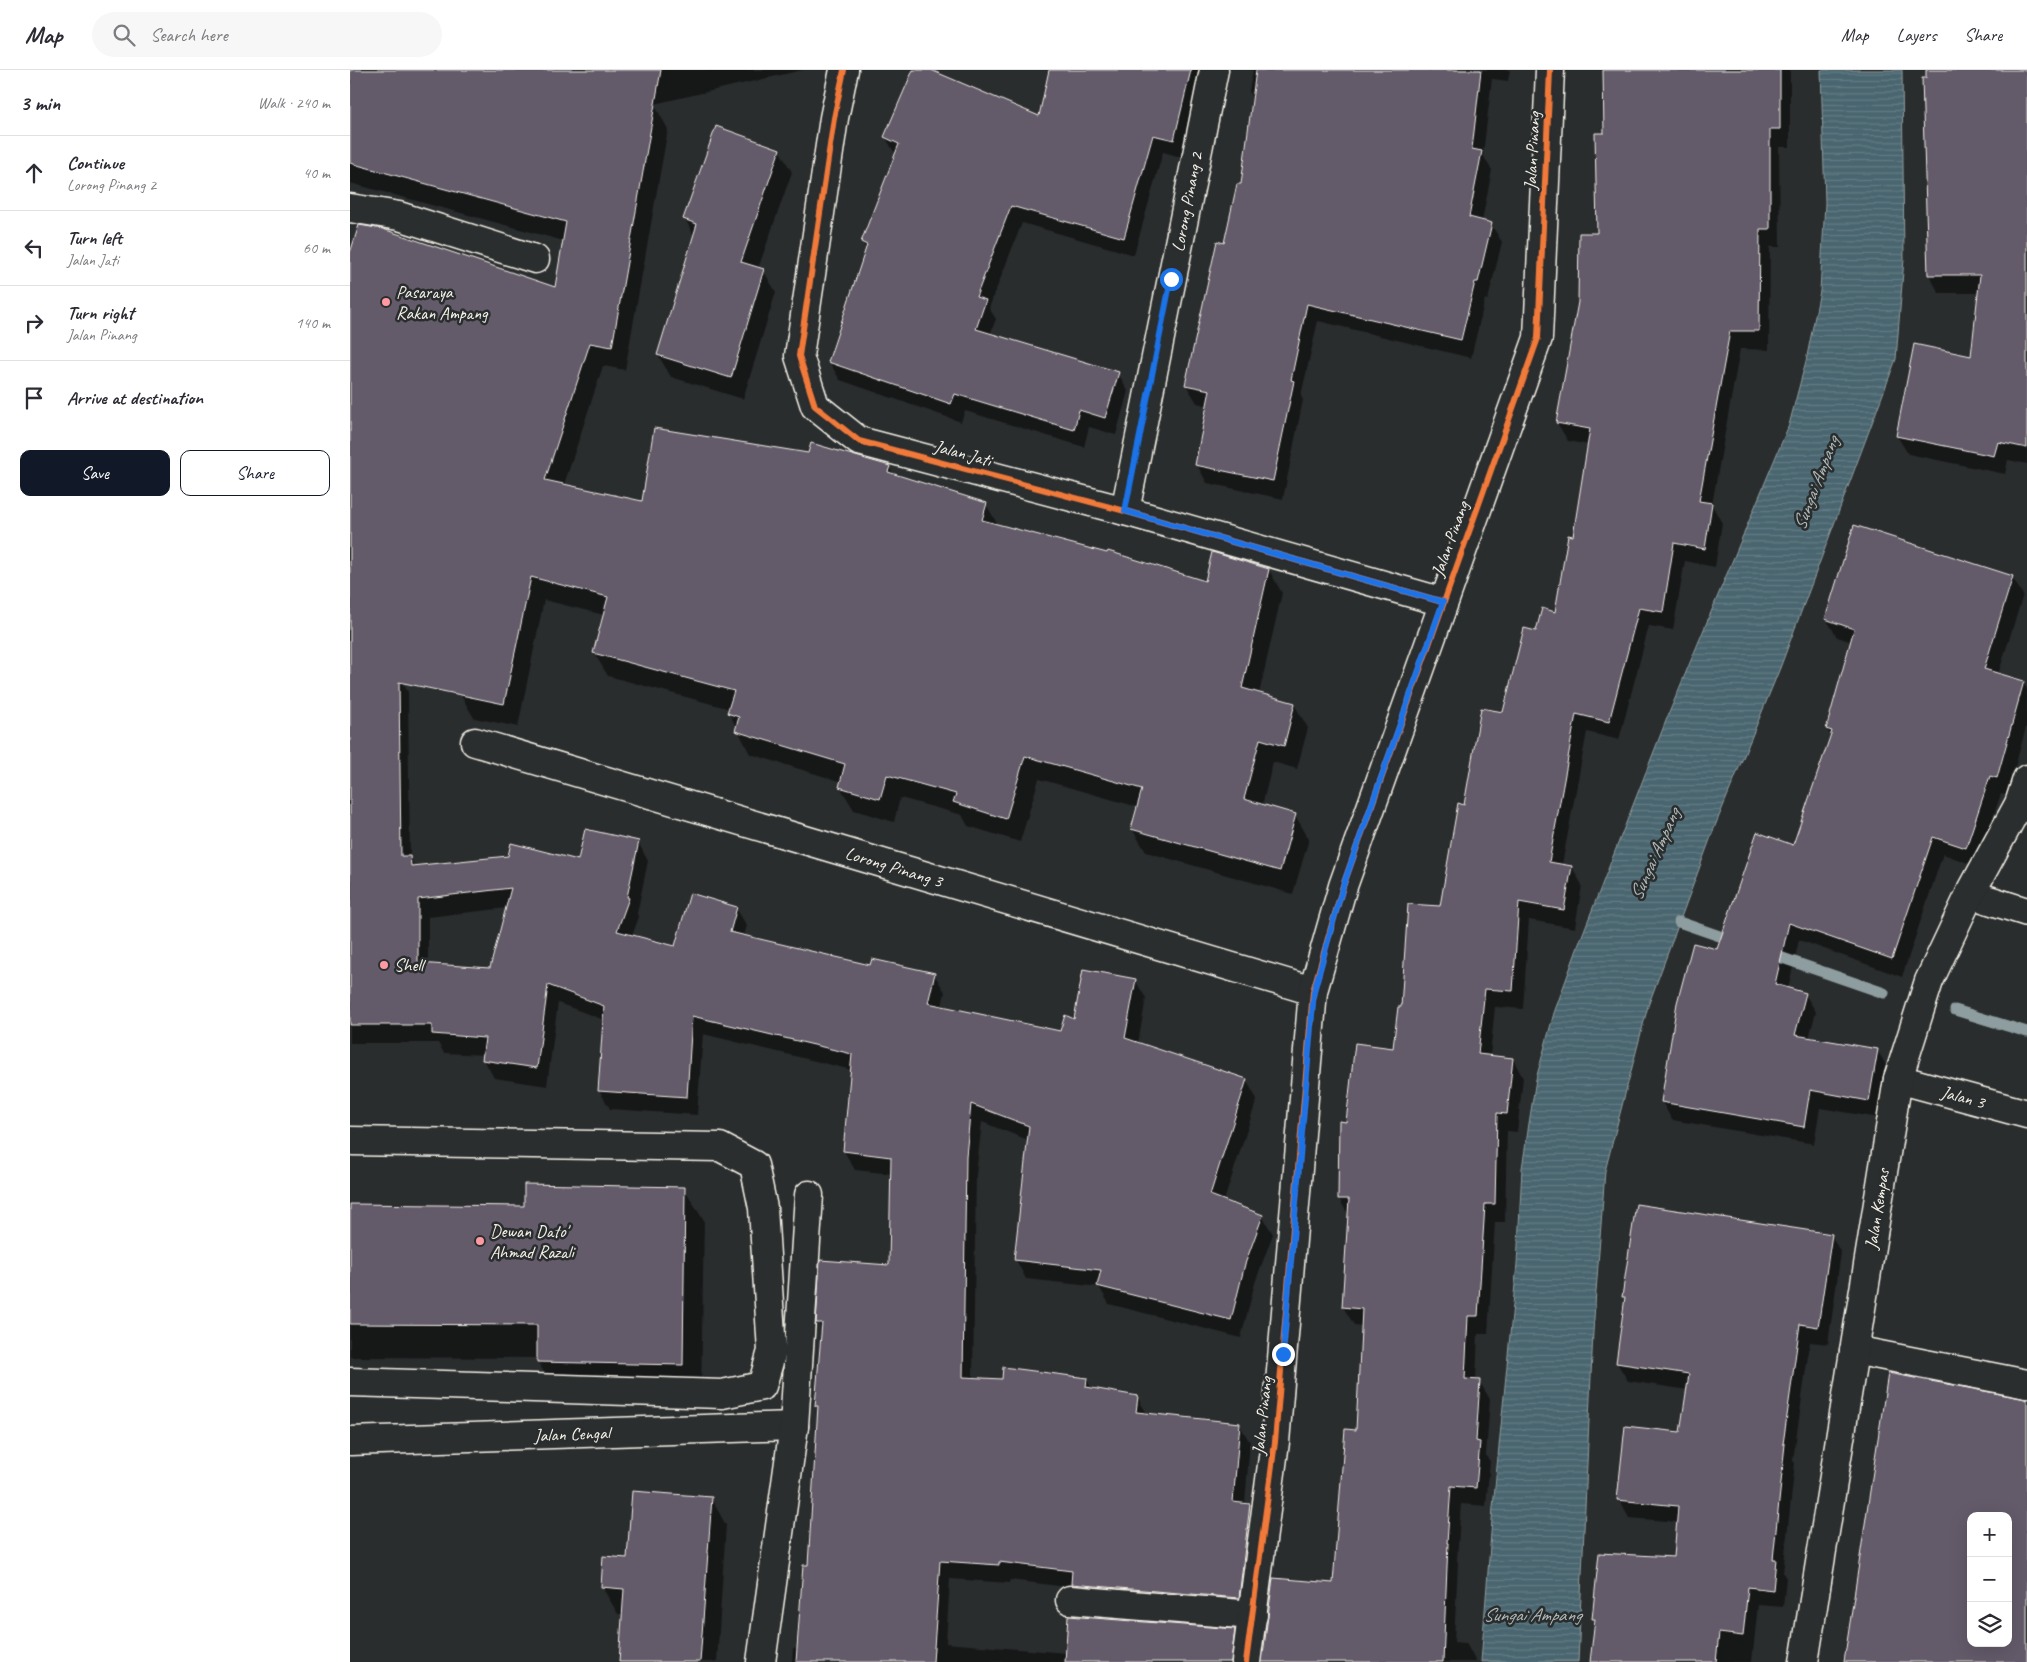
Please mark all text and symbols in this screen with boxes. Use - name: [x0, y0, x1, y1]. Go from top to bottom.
- search box: [92, 12, 442, 57]
- text: Map: [25, 20, 62, 50]
- icon: search: [110, 21, 138, 49]
- text: Search here: [150, 23, 228, 47]
- text: Map: [1841, 24, 1869, 46]
- text: Layers: [1897, 24, 1936, 46]
- text: Share: [1964, 24, 2002, 46]
- text: 3 min: [20, 90, 60, 116]
- text: Walk · 240 m: [258, 93, 330, 113]
- street label: Jalan Pinang: [1519, 110, 1545, 192]
- street label: Lorong Pinang 2: [1167, 149, 1208, 253]
- text: Continue: [67, 151, 124, 175]
- icon: ahead: [20, 159, 48, 187]
- text: 40 m: [303, 163, 330, 183]
- text: Lorong Pinang 2: [67, 175, 156, 195]
- text: Turn left: [67, 226, 122, 250]
- icon: left: [20, 234, 48, 262]
- text: 60 m: [303, 238, 330, 258]
- text: Jalan Jati: [67, 250, 119, 270]
- route start: [1160, 268, 1183, 291]
- place label: Pasaraya Rakan Ampang: [396, 281, 489, 324]
- marker: Pasaraya Rakan Ampang: [380, 296, 392, 308]
- text: Turn right: [67, 301, 134, 325]
- icon: right: [20, 309, 48, 337]
- text: 140 m: [296, 313, 330, 333]
- text: Jalan Pinang: [67, 325, 137, 345]
- icon: arrive: [20, 384, 48, 412]
- text: Arrive at destination: [67, 386, 203, 410]
- water label: Sungai Ampang: [1787, 431, 1845, 533]
- street label: Jalan Jati: [931, 435, 996, 472]
- button: Save: [20, 450, 170, 496]
- button: Share: [180, 450, 330, 496]
- street label: Jalan Pinang: [1426, 497, 1474, 580]
- water label: Sungai Ampang: [1624, 803, 1687, 904]
- street label: Lorong Pinang 3: [843, 842, 947, 893]
- place label: Shell: [394, 954, 426, 976]
- marker: Shell: [378, 959, 390, 971]
- street label: Jalan 3: [1938, 1080, 1989, 1114]
- street label: Jalan Kempas: [1860, 1165, 1894, 1252]
- place label: Dewan Dato' Ahmad Razali: [490, 1220, 576, 1263]
- marker: Dewan Dato' Ahmad Razali: [474, 1235, 486, 1247]
- route end: [1272, 1343, 1295, 1366]
- street label: Jalan Pinang: [1247, 1374, 1277, 1457]
- street label: Jalan Cengal: [533, 1422, 613, 1446]
- map controls: [1967, 1512, 2012, 1647]
- button: +: [1967, 1512, 2012, 1557]
- button: −: [1967, 1557, 2012, 1602]
- button: layers: [1967, 1602, 2012, 1647]
- water label: Sungai Ampang: [1483, 1603, 1583, 1627]

